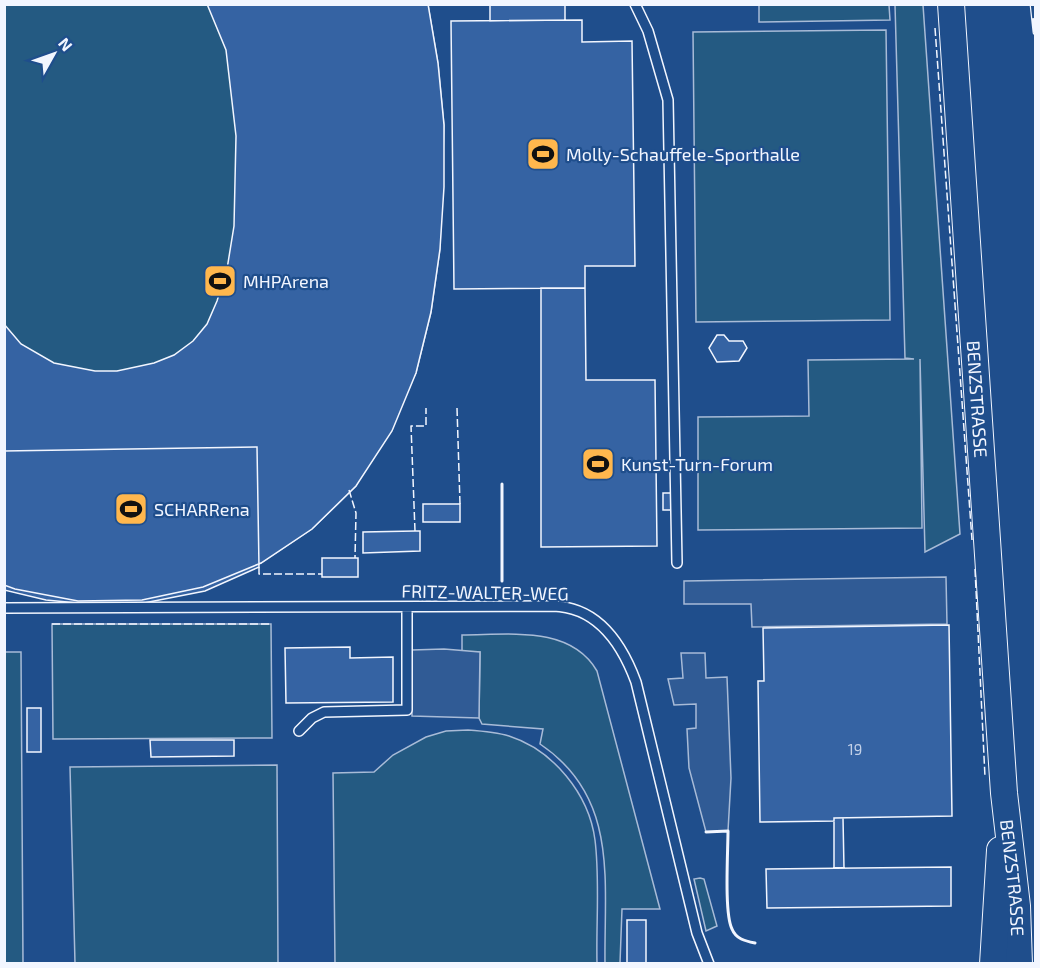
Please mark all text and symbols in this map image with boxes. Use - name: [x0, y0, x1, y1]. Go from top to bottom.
- north arrow: [24, 24, 84, 84]
- text: N: [55, 34, 77, 55]
- sports icon: Molly-Schauffele-Sporthalle: [525, 136, 561, 172]
- place label: Molly-Schauffele-Sporthalle: [566, 143, 800, 165]
- sports icon: MHPArena: [202, 263, 238, 299]
- place label: MHPArena: [243, 270, 329, 292]
- street label: BENZSTRASSE: [963, 340, 992, 458]
- sports icon: Kunst-Turn-Forum: [580, 446, 616, 482]
- place label: Kunst-Turn-Forum: [621, 453, 773, 475]
- sports icon: SCHARRena: [113, 491, 149, 527]
- place label: SCHARRena: [154, 498, 250, 520]
- street label: FRITZ-WALTER-WEG: [401, 580, 569, 604]
- house number: 19: [848, 740, 862, 758]
- street label: BENZSTRASSE: [996, 818, 1029, 937]

